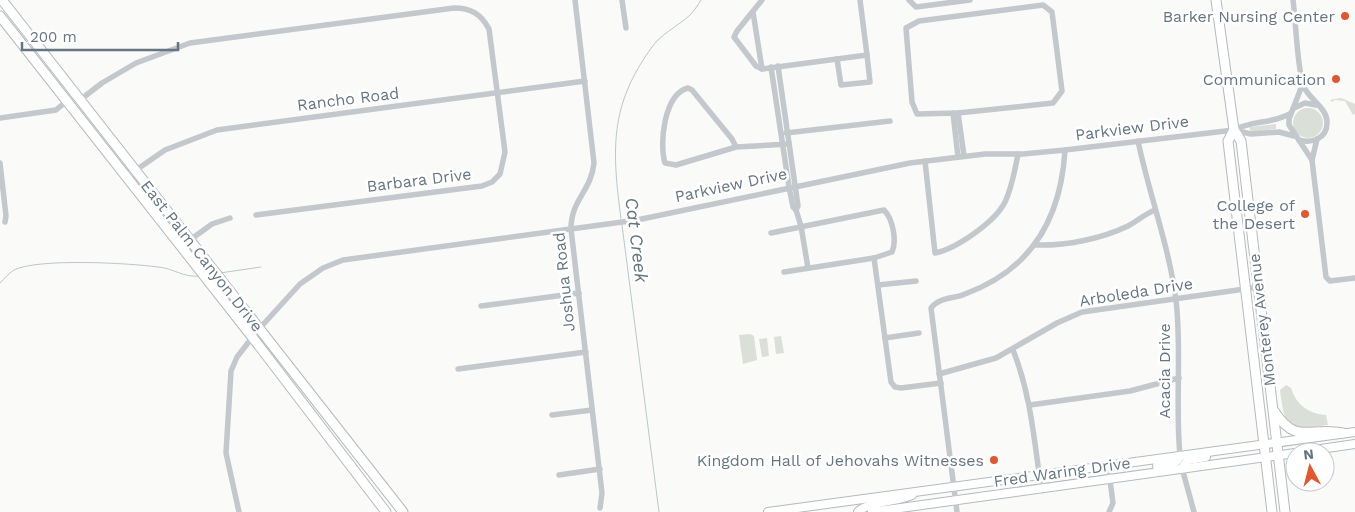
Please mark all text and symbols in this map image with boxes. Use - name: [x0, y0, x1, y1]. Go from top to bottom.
- place label: Barker Nursing Center: [1163, 7, 1335, 26]
- marker: Barker Nursing Center: [1339, 10, 1351, 22]
- scale bar: [22, 20, 179, 52]
- text: 200 m: [30, 28, 77, 46]
- place label: Communication: [1203, 70, 1326, 89]
- marker: Communication: [1330, 73, 1342, 85]
- street label: Rancho Road: [296, 83, 400, 115]
- street label: Parkview Drive: [1074, 112, 1190, 144]
- street label: Barbara Drive: [366, 164, 472, 196]
- street label: Parkview Drive: [673, 164, 789, 206]
- street label: East Palm Canyon Drive: [137, 176, 267, 336]
- water label: Cat Creek: [621, 196, 653, 285]
- place label: College of the Desert: [1213, 196, 1296, 233]
- marker: College of the Desert: [1299, 208, 1311, 220]
- street label: Joshua Road: [549, 231, 579, 333]
- street label: Monterey Avenue: [1244, 253, 1280, 387]
- street label: Arboleda Drive: [1078, 274, 1194, 310]
- street label: Acacia Drive: [1155, 323, 1174, 419]
- north arrow: [1285, 442, 1335, 492]
- text: N: [1302, 446, 1315, 463]
- place label: Kingdom Hall of Jehovahs Witnesses: [697, 451, 984, 470]
- street label: Fred Waring Drive: [992, 453, 1132, 491]
- marker: Kingdom Hall of Jehovahs Witnesses: [988, 454, 1000, 466]

